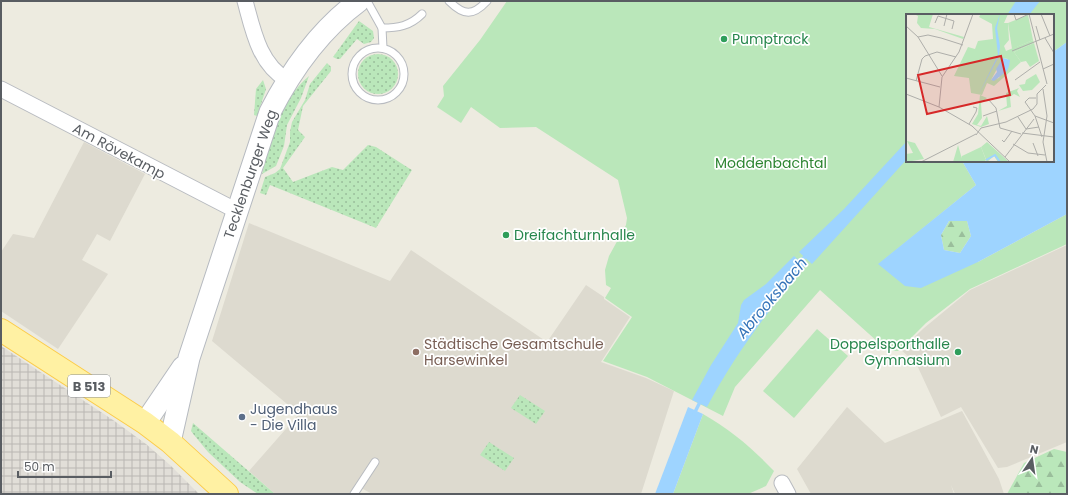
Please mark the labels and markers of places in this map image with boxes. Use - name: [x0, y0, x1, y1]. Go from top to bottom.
- place label: Pumptrack: [732, 29, 809, 49]
- marker: Pumptrack: [719, 34, 729, 44]
- place label: Dreifachturnhalle: [514, 225, 635, 245]
- marker: Dreifachturnhalle: [501, 230, 511, 240]
- place label: Städtische Gesamtschule Harsewinkel: [424, 334, 604, 370]
- place label: Doppelsporthalle Gymnasium: [830, 334, 950, 370]
- marker: Städtische Gesamtschule Harsewinkel: [411, 347, 421, 357]
- marker: Doppelsporthalle Gymnasium: [953, 347, 963, 357]
- place label: Jugendhaus - Die Villa: [250, 399, 338, 435]
- marker: Jugendhaus - Die Villa: [237, 412, 247, 422]

